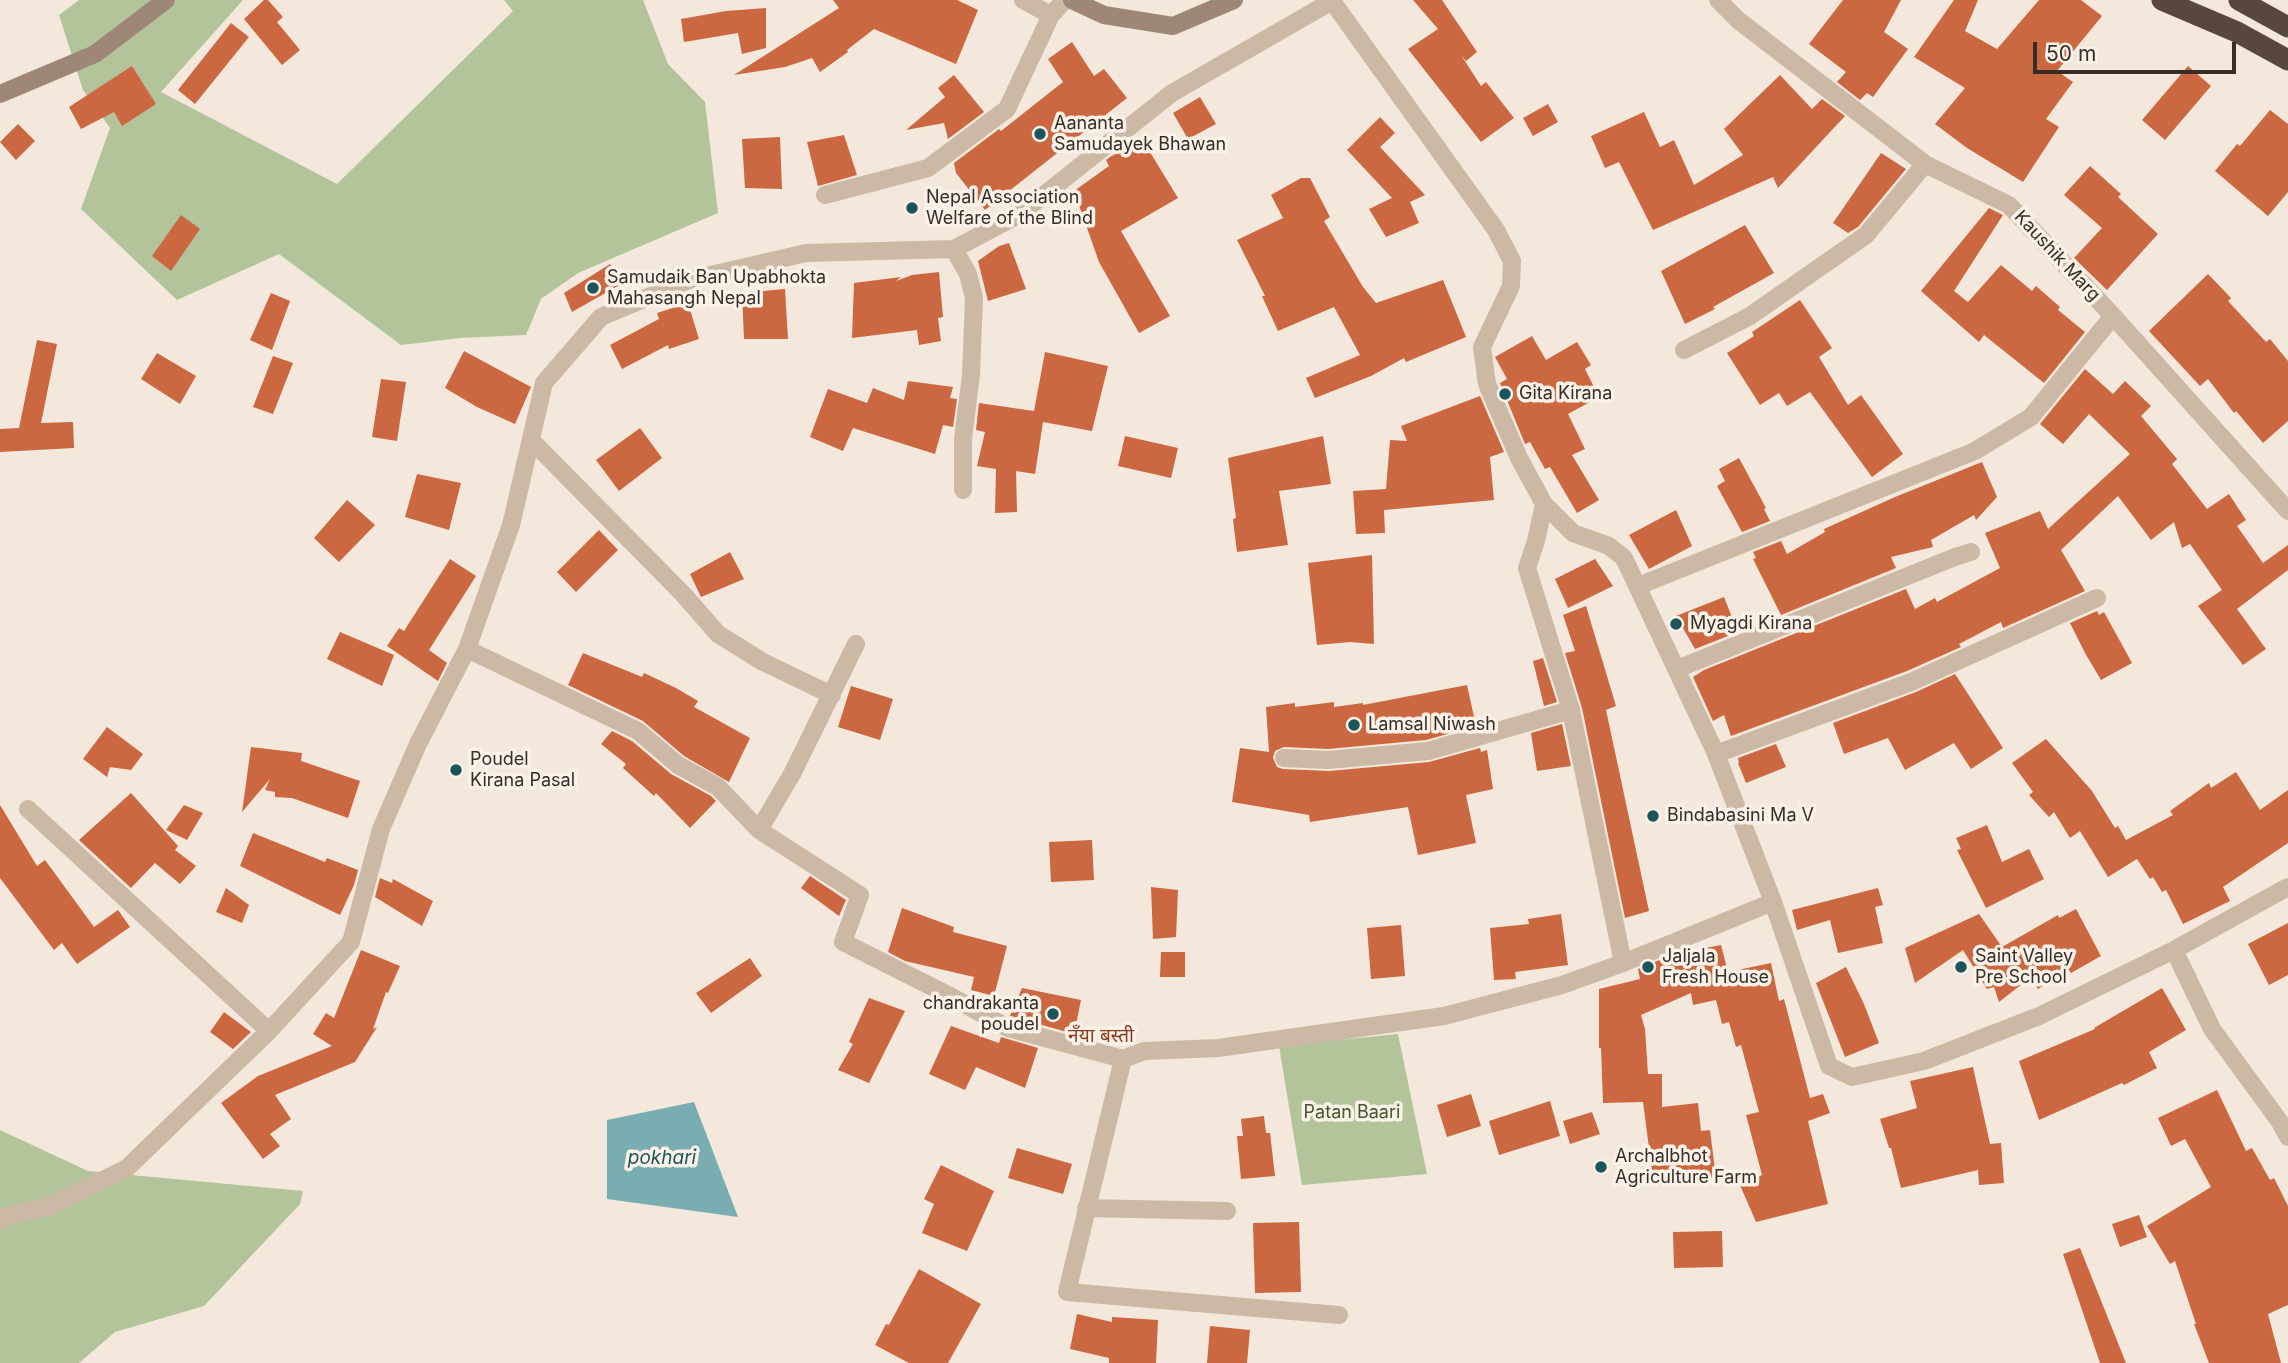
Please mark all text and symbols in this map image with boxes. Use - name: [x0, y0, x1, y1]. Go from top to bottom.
- scale bar: [2036, 28, 2239, 72]
- text: 50 m: [2046, 41, 2096, 66]
- place label: Aananta Samudayek Bhawan: [1054, 113, 1226, 156]
- marker: Aananta Samudayek Bhawan: [1032, 126, 1048, 142]
- place label: Nepal Association Welfare of the Blind: [926, 187, 1093, 230]
- marker: Nepal Association Welfare of the Blind: [904, 200, 920, 216]
- street label: Kaushik Marg: [2009, 206, 2105, 306]
- place label: Samudaik Ban Upabhokta Mahasangh Nepal: [607, 267, 826, 310]
- marker: Samudaik Ban Upabhokta Mahasangh Nepal: [585, 280, 601, 296]
- place label: Gita Kirana: [1519, 383, 1612, 405]
- marker: Gita Kirana: [1497, 386, 1513, 402]
- place label: Myagdi Kirana: [1690, 613, 1812, 635]
- marker: Myagdi Kirana: [1668, 616, 1684, 632]
- place label: Lamsal Niwash: [1368, 714, 1496, 736]
- marker: Lamsal Niwash: [1346, 717, 1362, 733]
- place label: Poudel Kirana Pasal: [470, 749, 575, 792]
- marker: Poudel Kirana Pasal: [448, 762, 464, 778]
- place label: Bindabasini Ma V: [1667, 805, 1814, 827]
- marker: Bindabasini Ma V: [1645, 808, 1661, 824]
- place label: Jaljala Fresh House: [1662, 946, 1769, 988]
- place label: Saint Valley Pre School: [1975, 946, 2073, 988]
- marker: Jaljala Fresh House: [1640, 959, 1656, 975]
- marker: Saint Valley Pre School: [1953, 959, 1969, 975]
- place label: chandrakanta poudel: [923, 993, 1039, 1036]
- marker: chandrakanta poudel: [1045, 1006, 1061, 1022]
- district label: नँया बस्ती: [1068, 1025, 1134, 1047]
- park label: Patan Baari: [1304, 1102, 1400, 1124]
- place label: Archalbhot Agriculture Farm: [1615, 1146, 1757, 1188]
- water label: pokhari: [628, 1147, 696, 1169]
- marker: Archalbhot Agriculture Farm: [1593, 1159, 1609, 1175]

